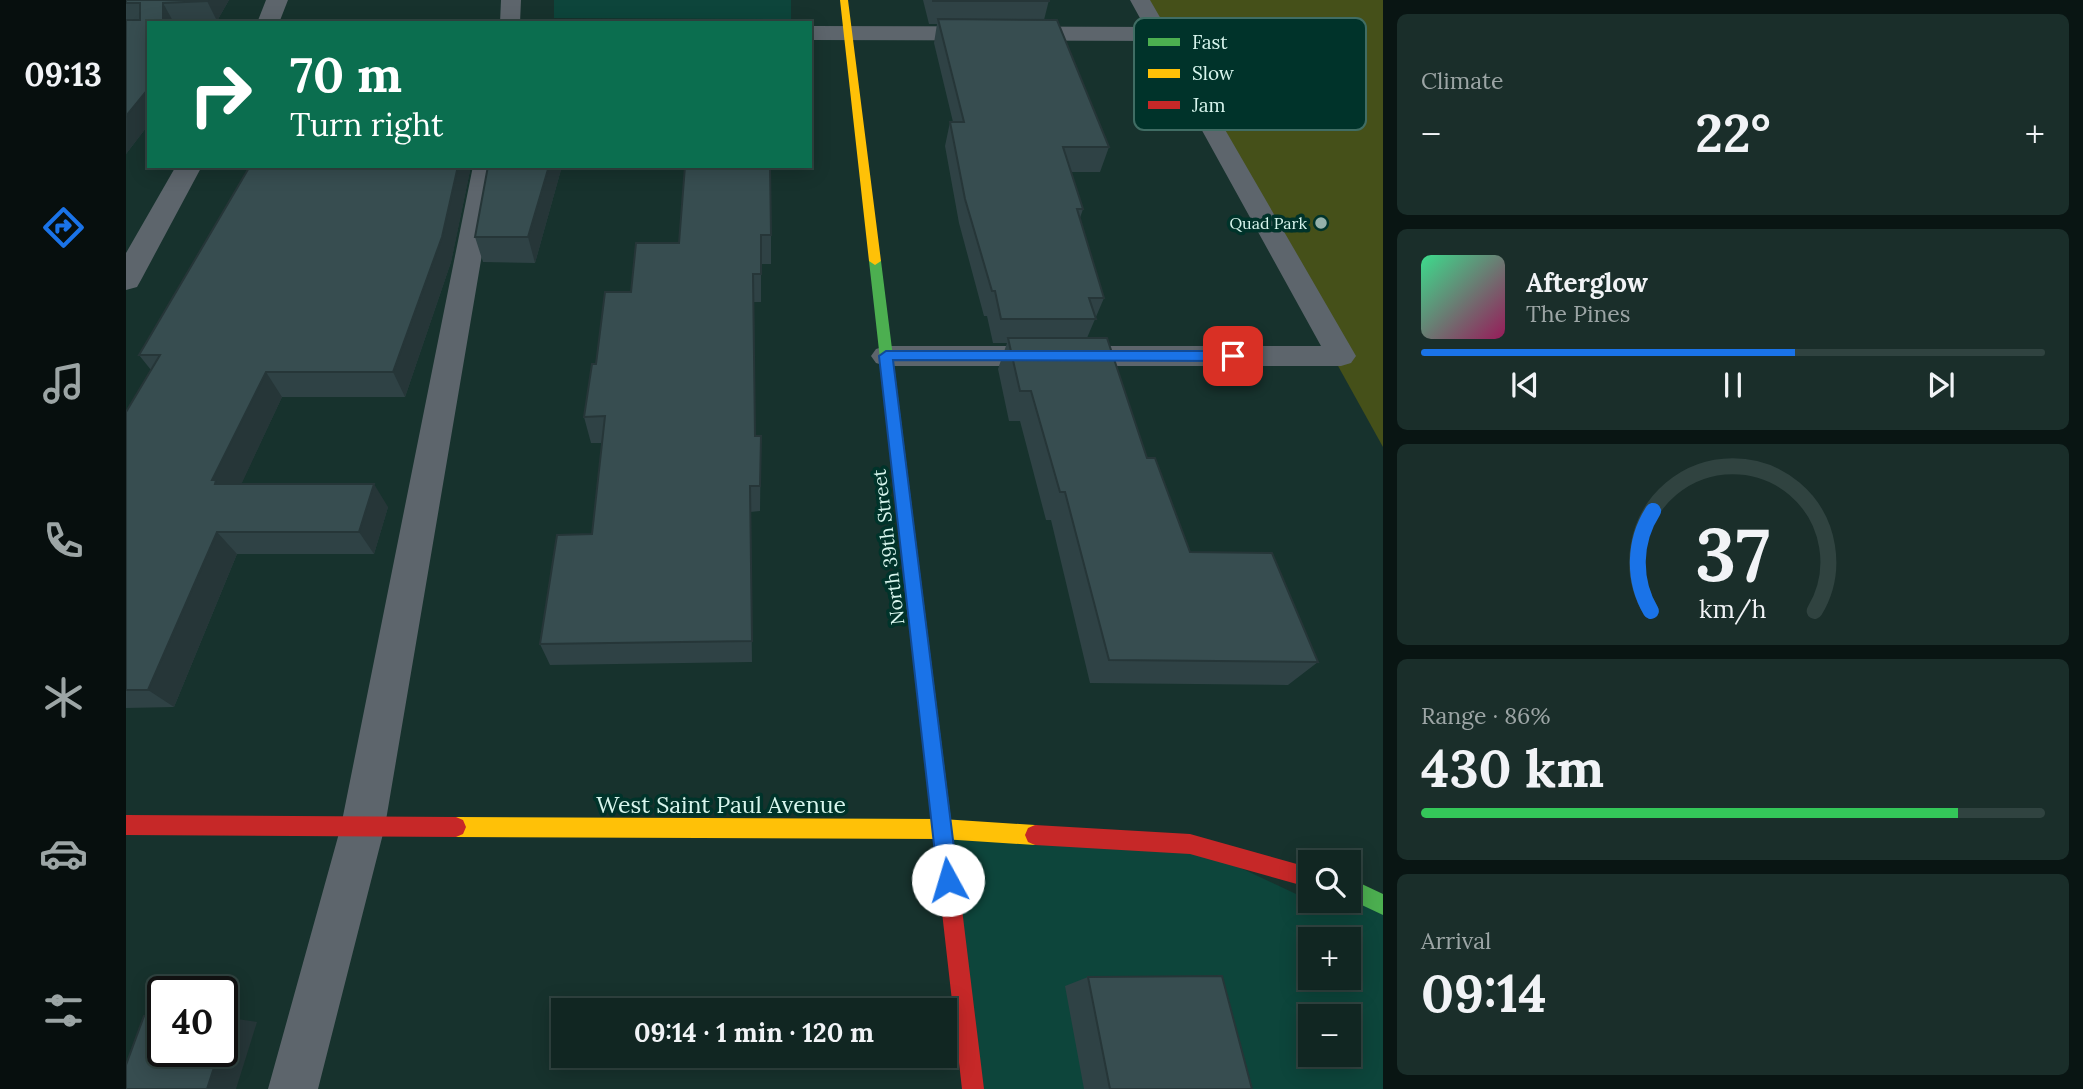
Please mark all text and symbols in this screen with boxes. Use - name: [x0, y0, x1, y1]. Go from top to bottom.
- legend: [1134, 18, 1366, 130]
- text: Fast: [1192, 30, 1228, 54]
- text: 70 m: [290, 43, 402, 105]
- icon: right: [175, 49, 266, 140]
- text: 09:13: [24, 54, 102, 95]
- text: Slow: [1192, 61, 1235, 85]
- text: Climate: [1421, 66, 1503, 95]
- text: Jam: [1191, 93, 1226, 117]
- text: 22°: [1695, 100, 1771, 166]
- text: Turn right: [290, 104, 443, 145]
- text: −: [1421, 110, 1441, 158]
- text: +: [2025, 110, 2045, 158]
- icon: directions: [39, 203, 88, 252]
- place label: Quad Park: [1229, 213, 1307, 233]
- marker: Quad Park: [1313, 215, 1329, 231]
- text: Afterglow: [1526, 266, 1648, 299]
- text: The Pines: [1526, 299, 1631, 328]
- pin: [1203, 326, 1263, 386]
- icon: arrive: [1214, 337, 1252, 375]
- icon: music: [39, 359, 88, 408]
- icon: previous: [1506, 366, 1544, 404]
- icon: pause: [1714, 366, 1752, 404]
- icon: next: [1922, 366, 1960, 404]
- street label: North 39th Street: [866, 467, 909, 626]
- text: 37: [1696, 508, 1770, 601]
- icon: phone: [39, 516, 88, 565]
- text: km/h: [1699, 592, 1767, 624]
- icon: climate: [39, 673, 88, 722]
- text: Range · 86%: [1421, 701, 1550, 730]
- text: 430 km: [1421, 735, 1604, 801]
- street label: West Saint Paul Avenue: [596, 790, 846, 819]
- icon: car: [39, 829, 88, 878]
- position arrow: [911, 843, 985, 917]
- map controls: [1298, 850, 1361, 1067]
- button: search: [1298, 850, 1361, 913]
- text: Arrival: [1421, 926, 1491, 955]
- button: +: [1298, 927, 1361, 990]
- text: 09:14: [1421, 960, 1547, 1026]
- speed limit sign: 40: [147, 976, 238, 1067]
- icon: filters: [39, 986, 88, 1035]
- button: −: [1298, 1004, 1361, 1067]
- text: 09:14 · 1 min · 120 m: [634, 1016, 874, 1049]

